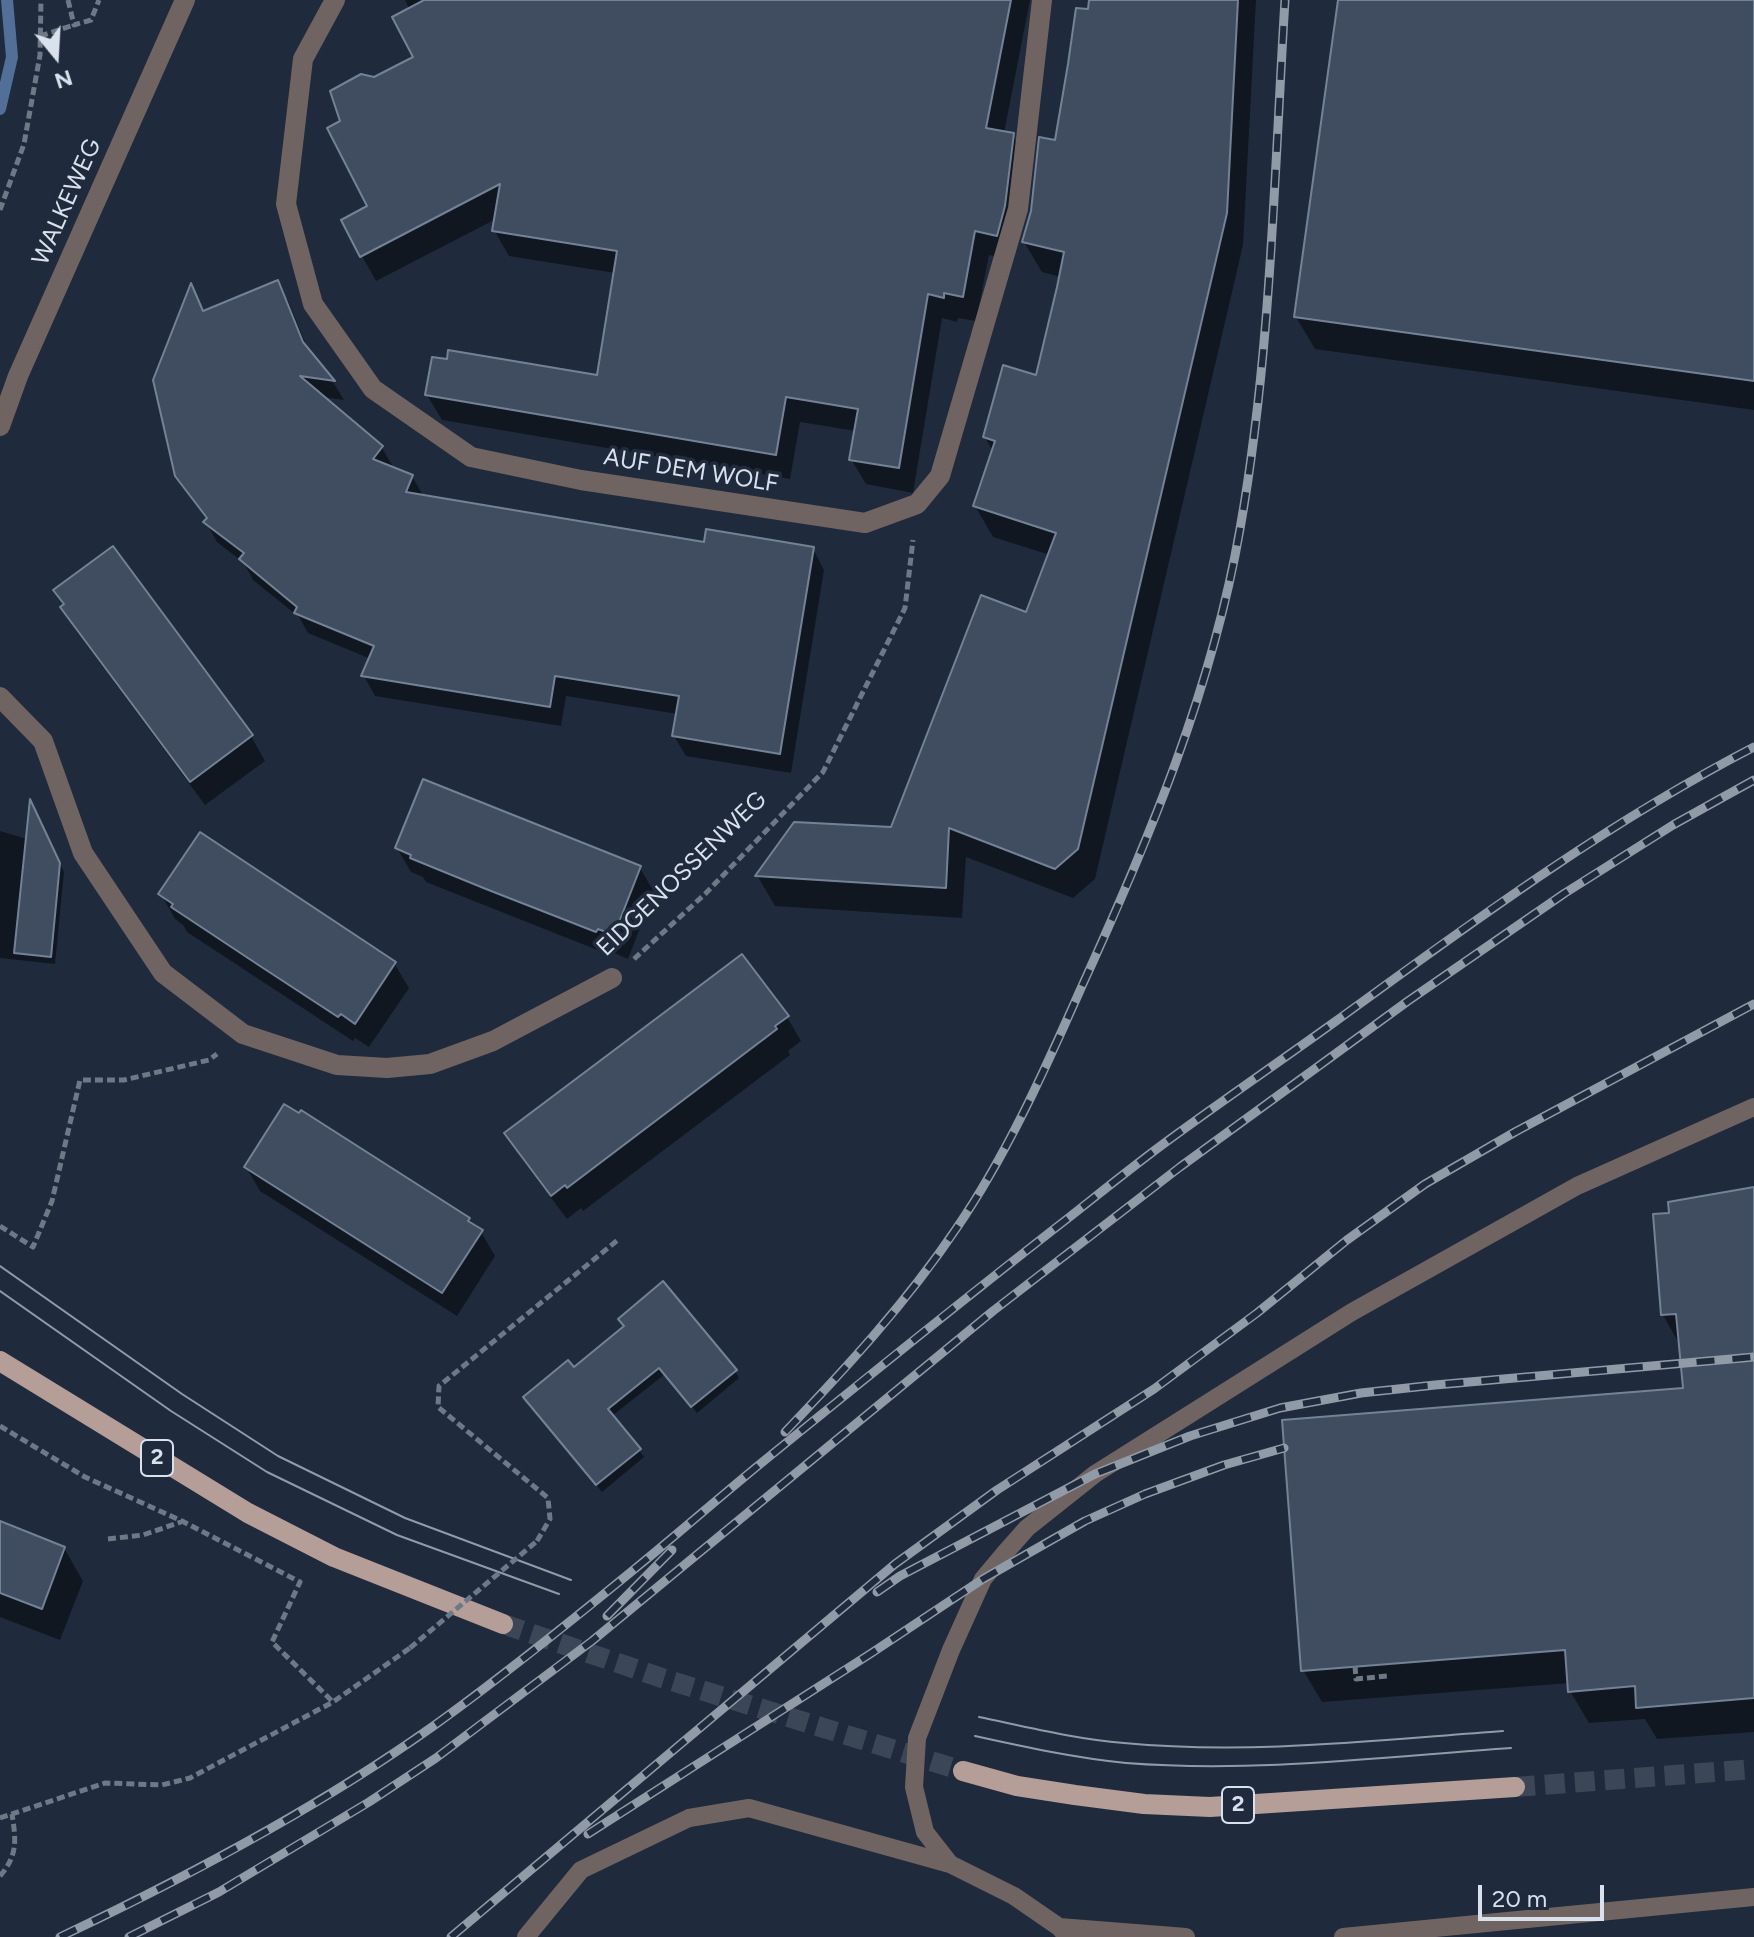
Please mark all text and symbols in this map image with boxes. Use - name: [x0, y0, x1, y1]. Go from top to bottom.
- north arrow: [16, 16, 96, 96]
- text: N: [51, 64, 76, 95]
- street label: WALKEWEG: [26, 134, 108, 270]
- street label: AUF DEM WOLF: [602, 443, 780, 499]
- street label: EIDGENOSSENWEG: [591, 786, 773, 962]
- road number: 2: [141, 1440, 173, 1476]
- road number: 2: [1222, 1787, 1254, 1823]
- scale bar: [1482, 1869, 1608, 1919]
- text: 20 m: [1492, 1884, 1547, 1913]

